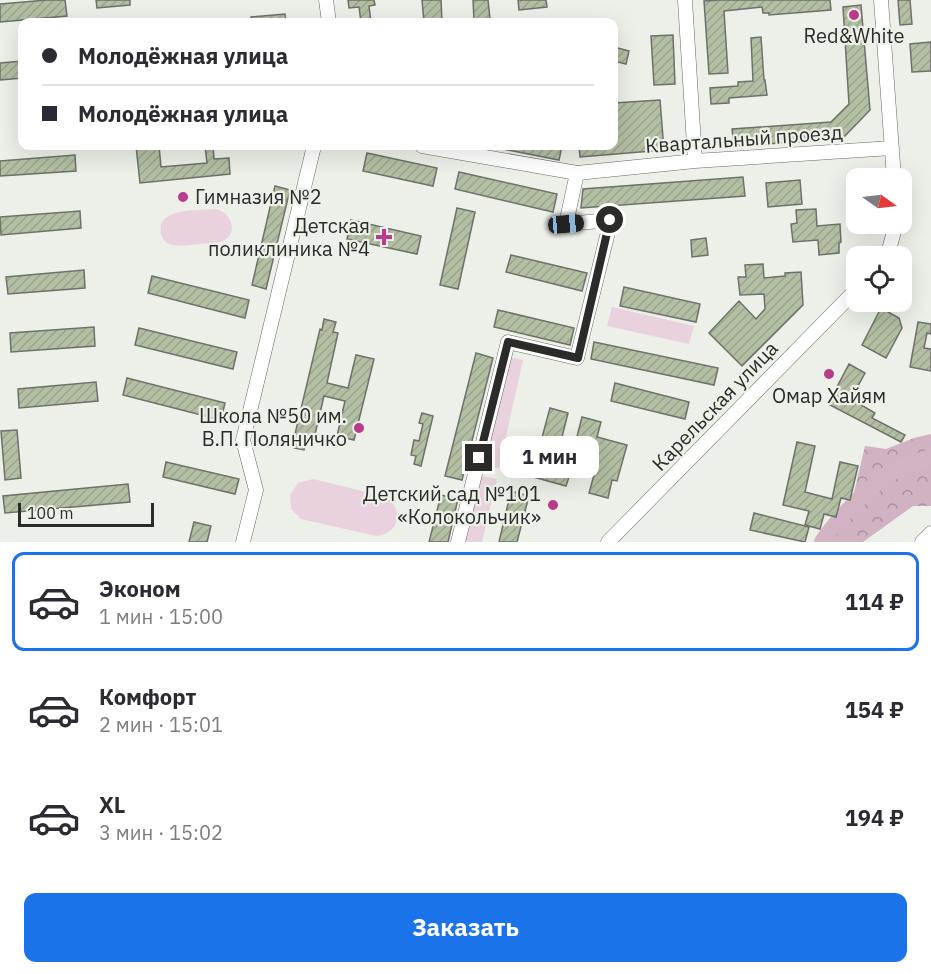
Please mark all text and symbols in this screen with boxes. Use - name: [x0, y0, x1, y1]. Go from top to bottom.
- marker: Red&White: [847, 8, 861, 22]
- place label: Red&White: [804, 22, 904, 49]
- text: Молодёжная улица: [78, 41, 288, 70]
- text: Молодёжная улица: [78, 99, 288, 128]
- street label: Квартальный проезд: [644, 118, 844, 159]
- north arrow: [846, 168, 912, 234]
- map controls: [846, 168, 912, 312]
- place label: Гимназия №2: [195, 183, 322, 210]
- marker: Гимназия №2: [176, 190, 190, 204]
- route start: [596, 206, 623, 233]
- place label: Детская поликлиника №4: [208, 212, 370, 262]
- car: [547, 213, 585, 235]
- marker: Детская поликлиника №4: [375, 228, 393, 246]
- button: locate: [846, 246, 912, 312]
- street label: Карельская улица: [646, 335, 784, 476]
- marker: Омар Хайям: [822, 367, 836, 381]
- place label: Омар Хайям: [772, 382, 886, 409]
- place label: Школа №50 им. В.П. Поляничко: [199, 402, 347, 452]
- marker: Школа №50 им. В.П. Поляничко: [352, 421, 366, 435]
- callout: 1 мин: [500, 437, 599, 479]
- text: 1 мин: [522, 443, 577, 470]
- route end: [465, 444, 492, 471]
- place label: Детский сад №101 «Колокольчик»: [363, 480, 541, 530]
- marker: Детский сад №101 «Колокольчик»: [546, 498, 560, 512]
- scale bar: [18, 500, 154, 528]
- text: 100 m: [27, 503, 74, 523]
- text: Эконом: [99, 574, 181, 603]
- icon: car: [27, 575, 81, 629]
- text: 114 ₽: [845, 587, 904, 616]
- text: 1 мин · 15:00: [99, 603, 223, 630]
- text: Комфорт: [99, 682, 196, 711]
- icon: car: [27, 683, 81, 737]
- text: 154 ₽: [845, 695, 904, 724]
- text: 2 мин · 15:01: [99, 711, 223, 738]
- text: XL: [99, 790, 125, 819]
- icon: car: [27, 791, 81, 845]
- text: 194 ₽: [845, 803, 904, 832]
- text: 3 мин · 15:02: [99, 819, 223, 846]
- button: Заказать: [24, 893, 907, 962]

